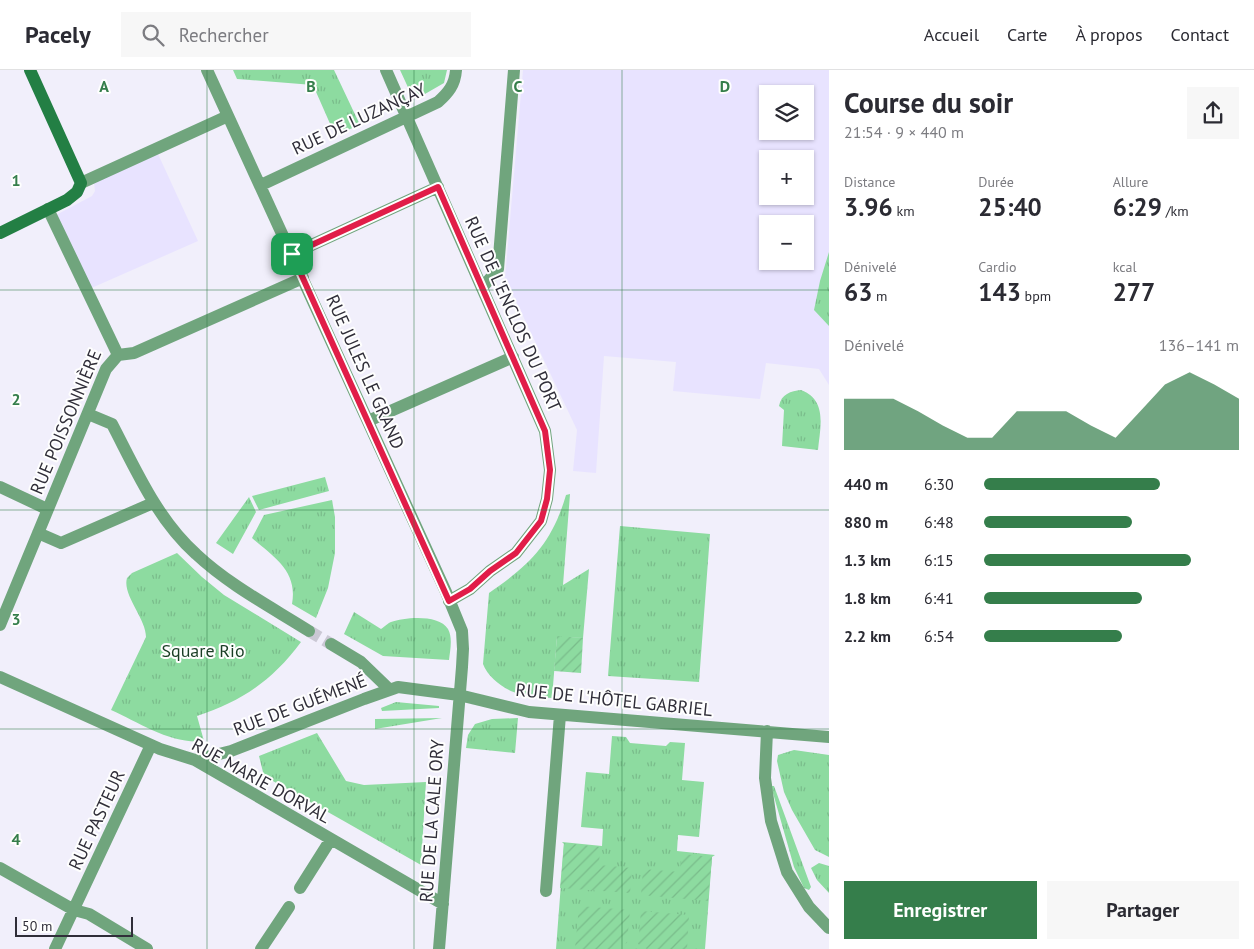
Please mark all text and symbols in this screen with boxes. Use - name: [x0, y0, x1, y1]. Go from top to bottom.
- search box: [121, 12, 471, 57]
- text: Pacely: [25, 19, 91, 50]
- icon: search: [139, 21, 167, 49]
- text: Rechercher: [179, 23, 269, 47]
- text: Accueil: [924, 23, 979, 46]
- text: Carte: [1007, 23, 1048, 46]
- text: À propos: [1076, 23, 1143, 46]
- text: Contact: [1171, 23, 1229, 46]
- text: A: [99, 76, 109, 96]
- text: B: [306, 76, 316, 96]
- text: C: [514, 76, 523, 96]
- text: D: [720, 76, 730, 96]
- street label: RUE DE LUZANÇAY: [288, 77, 430, 160]
- text: Course du soir: [844, 84, 1013, 121]
- map controls: [759, 85, 814, 270]
- button: layers: [759, 85, 814, 140]
- button: share: [1187, 87, 1239, 139]
- text: 21:54 · 9 × 440 m: [844, 122, 964, 142]
- button: +: [759, 150, 814, 205]
- text: 1: [11, 170, 21, 190]
- text: Distance: [844, 173, 895, 191]
- text: Durée: [978, 173, 1014, 191]
- text: Allure: [1113, 173, 1148, 191]
- text: 3.96: [844, 191, 893, 223]
- text: 25:40: [978, 191, 1042, 223]
- text: 6:29: [1113, 191, 1162, 223]
- text: km: [893, 202, 915, 220]
- text: /km: [1162, 202, 1189, 220]
- street label: RUE DE L'ENCLOS DU PORT: [460, 213, 567, 415]
- button: −: [759, 215, 814, 270]
- pin: [271, 233, 313, 275]
- icon: arrive: [278, 240, 306, 268]
- text: Dénivelé: [844, 258, 897, 276]
- text: Cardio: [978, 258, 1017, 276]
- text: kcal: [1113, 258, 1137, 276]
- text: 63: [844, 276, 872, 308]
- text: 143: [978, 276, 1021, 308]
- text: 277: [1113, 276, 1155, 308]
- text: m: [872, 287, 887, 305]
- text: bpm: [1021, 287, 1051, 305]
- street label: RUE JULES LE GRAND: [321, 291, 410, 453]
- text: Dénivelé: [844, 335, 904, 355]
- text: 136–141 m: [1159, 335, 1239, 355]
- street label: RUE POISSONNIÈRE: [25, 346, 106, 498]
- text: 2: [11, 389, 21, 409]
- text: 440 m: [844, 474, 888, 494]
- text: 6:30: [924, 474, 954, 494]
- text: 880 m: [844, 512, 888, 532]
- text: 6:48: [924, 512, 954, 532]
- text: 1.3 km: [844, 550, 891, 570]
- text: 6:15: [924, 550, 954, 570]
- text: 1.8 km: [844, 588, 891, 608]
- text: 6:41: [924, 588, 954, 608]
- text: 3: [11, 609, 21, 629]
- text: 2.2 km: [844, 626, 891, 646]
- text: 6:54: [924, 626, 954, 646]
- park label: Square Rio: [161, 639, 245, 662]
- street label: RUE DE GUÉMENÉ: [230, 668, 370, 741]
- street label: RUE DE L'HÔTEL GABRIEL: [515, 678, 714, 721]
- street label: RUE MARIE DORVAL: [188, 733, 335, 828]
- street label: RUE DE LA CALE ORY: [414, 739, 449, 903]
- street label: RUE PASTEUR: [63, 766, 130, 874]
- text: 4: [11, 829, 21, 849]
- button: Enregistrer: [844, 881, 1037, 939]
- button: Partager: [1047, 881, 1239, 939]
- scale bar: [15, 914, 132, 937]
- text: 50 m: [22, 917, 52, 935]

